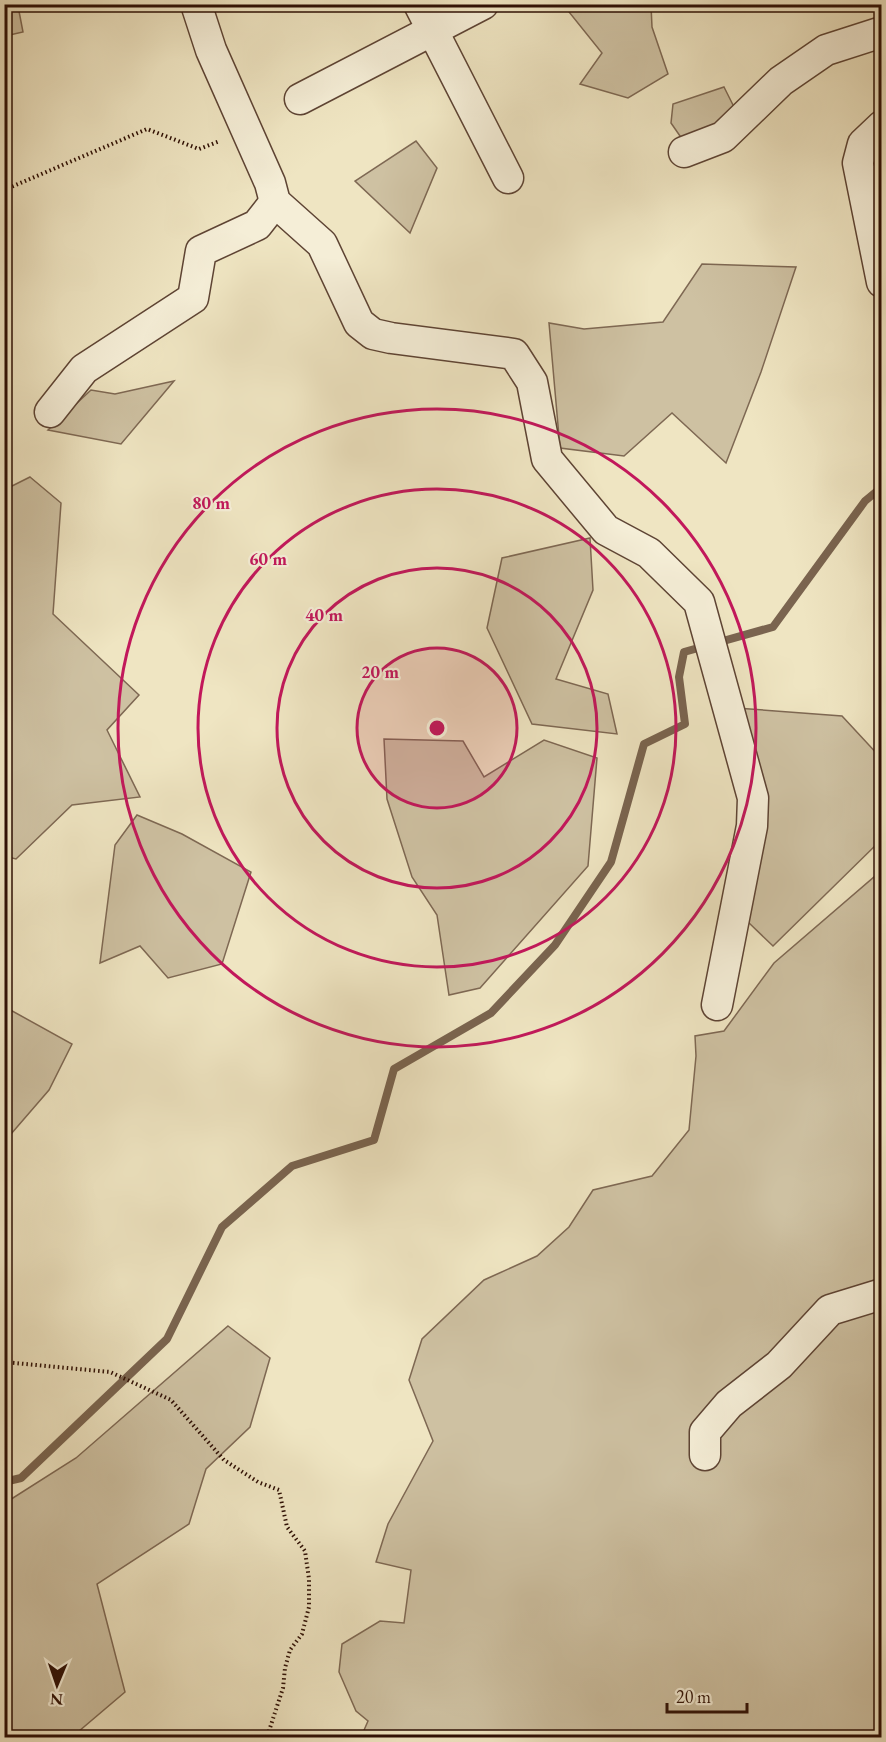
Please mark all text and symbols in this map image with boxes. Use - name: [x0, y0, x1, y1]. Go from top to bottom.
- text: 80 m: [192, 491, 230, 514]
- text: 60 m: [249, 547, 287, 570]
- text: 40 m: [305, 603, 343, 626]
- text: 20 m: [361, 660, 399, 683]
- centre of rings: [427, 718, 447, 738]
- north arrow: [27, 1655, 87, 1715]
- scale bar: [667, 1676, 746, 1714]
- text: 20 m: [676, 1685, 711, 1708]
- text: N: [50, 1689, 63, 1710]

